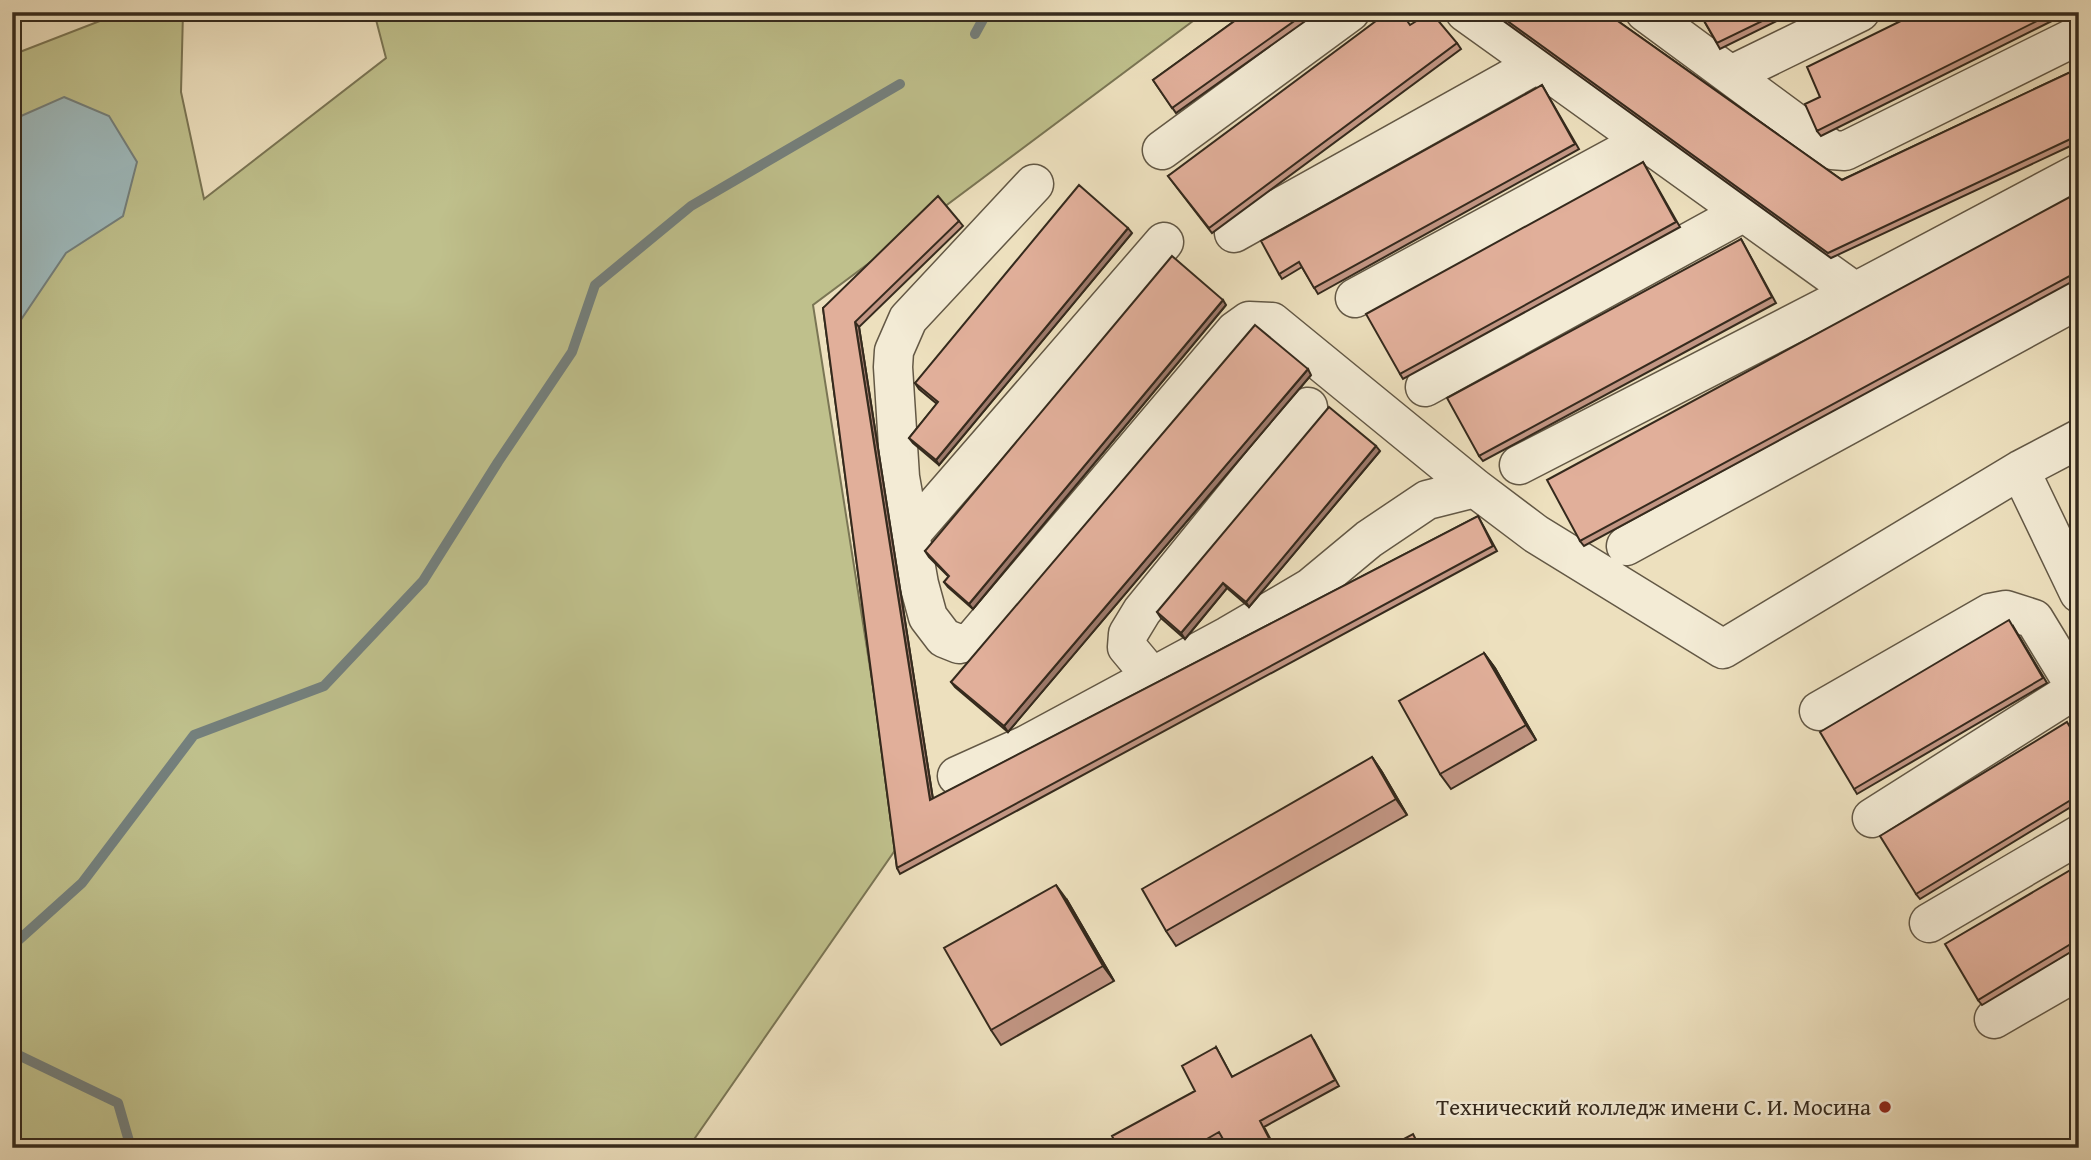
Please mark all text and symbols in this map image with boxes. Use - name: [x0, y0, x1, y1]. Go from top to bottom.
- place label: Технический колледж имени С. И. Мосина: [1436, 1090, 1871, 1123]
- marker: Технический колледж имени С. И. Мосина: [1877, 1099, 1893, 1115]

